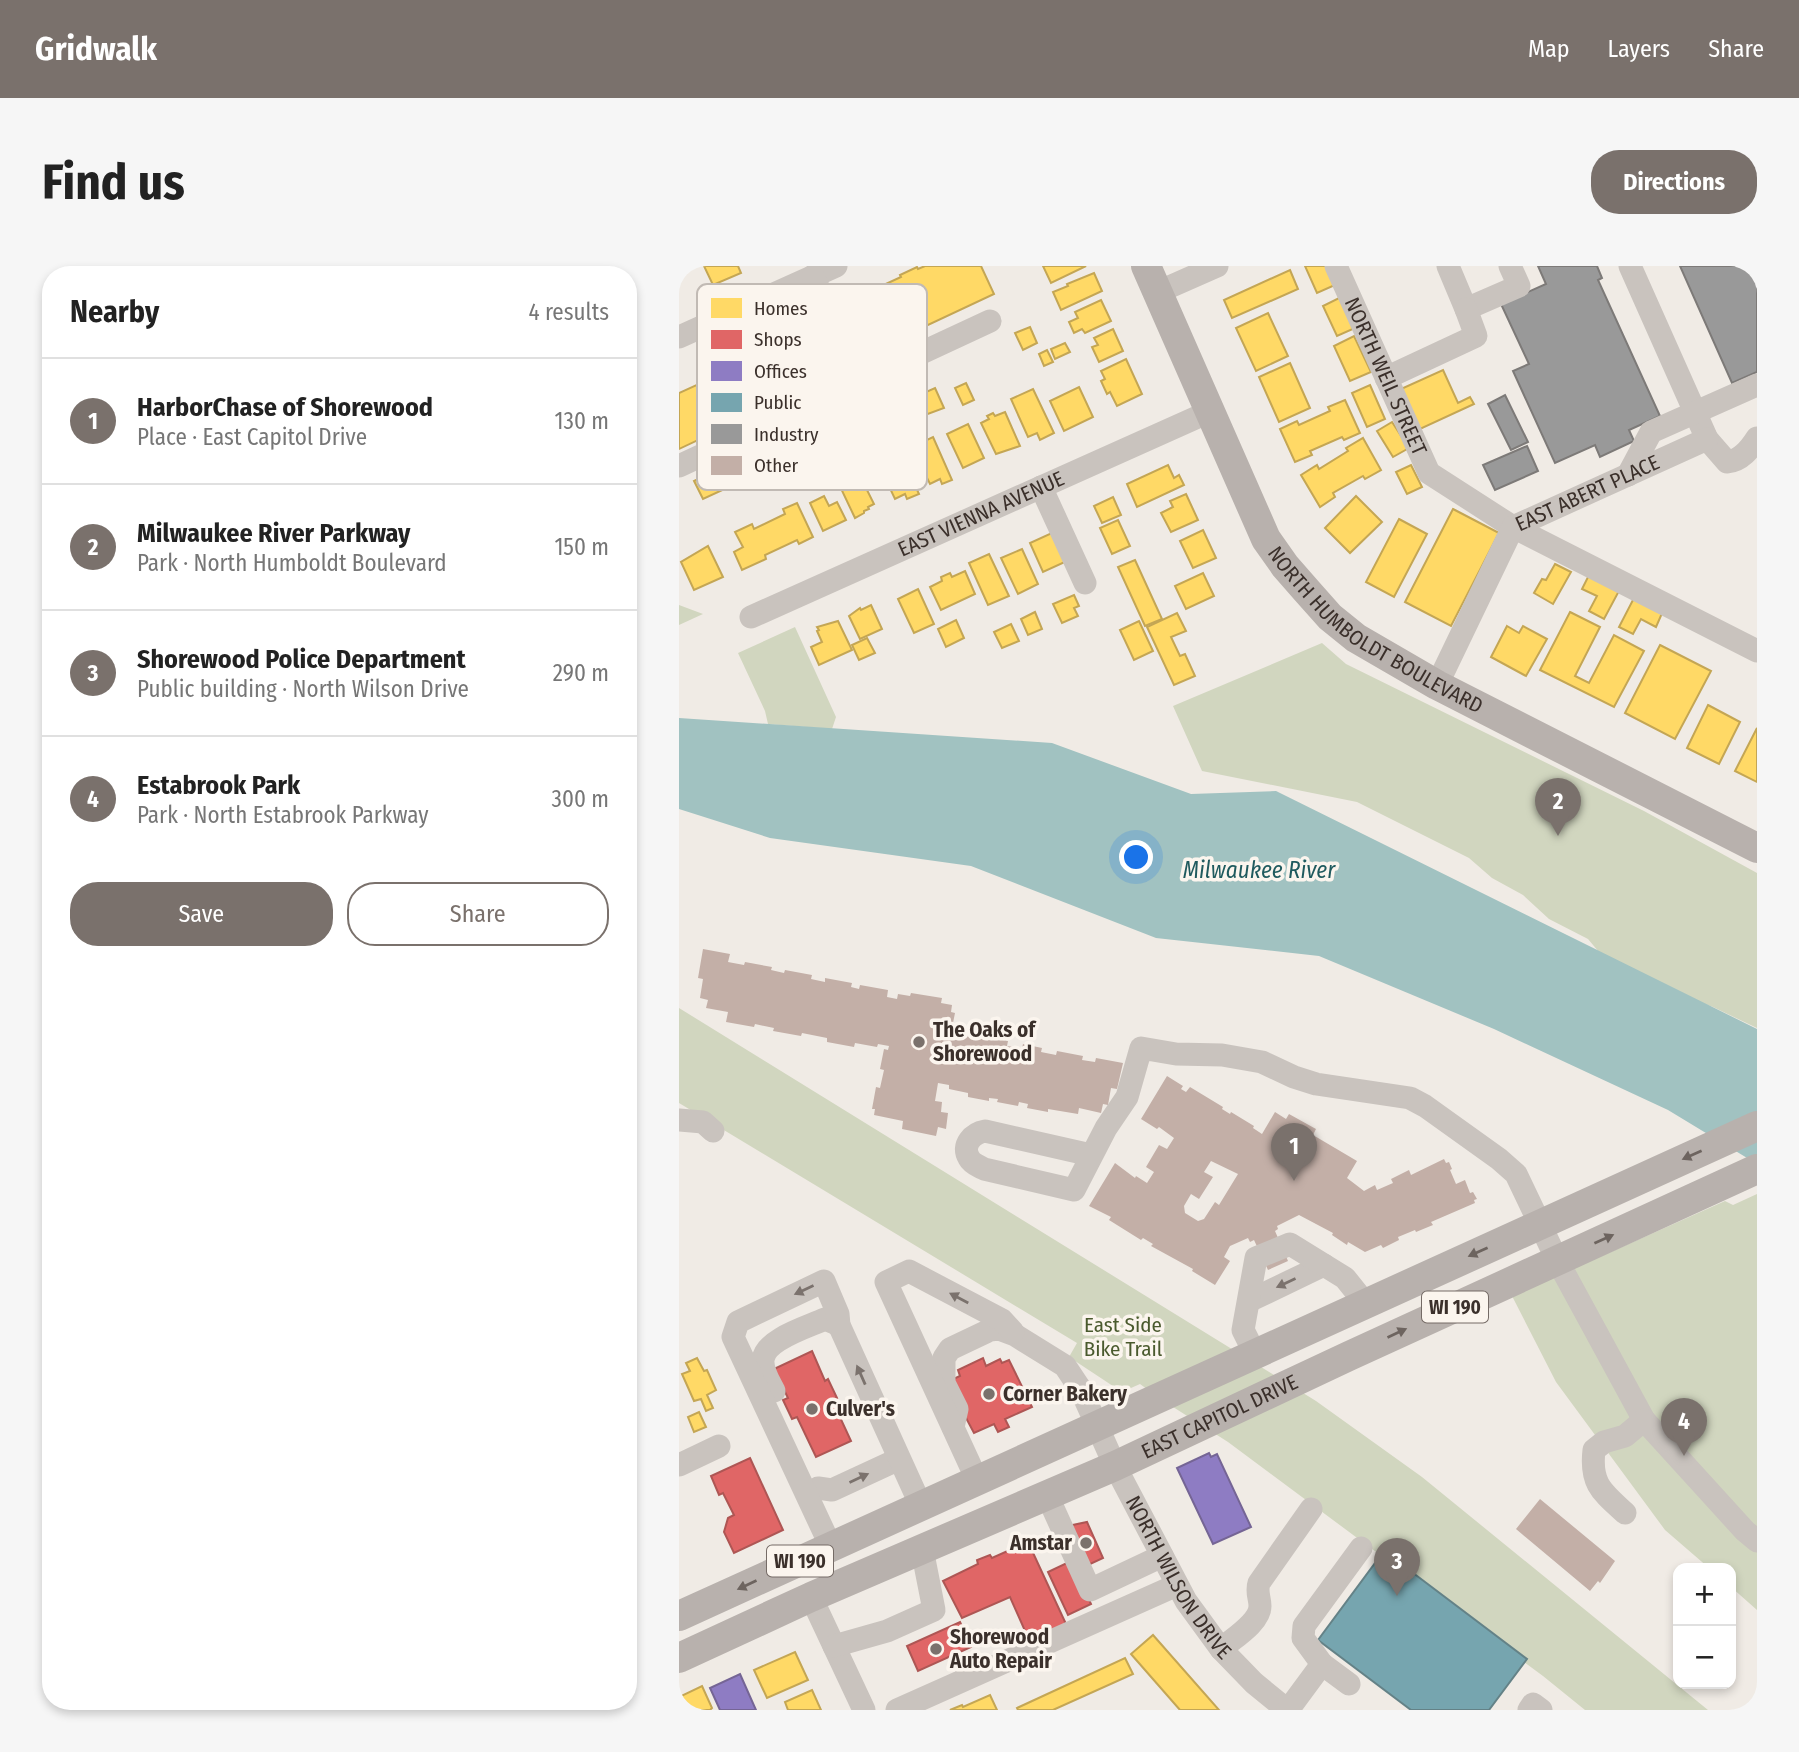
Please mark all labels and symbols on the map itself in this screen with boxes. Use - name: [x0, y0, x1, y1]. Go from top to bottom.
- legend: [697, 284, 927, 490]
- street label: NORTH WEIL STREET: [1339, 293, 1432, 460]
- text: Homes: [754, 297, 808, 320]
- text: Shops: [754, 328, 802, 351]
- text: Offices: [754, 360, 807, 383]
- text: Public: [754, 391, 801, 414]
- text: Industry: [754, 423, 819, 446]
- street label: EAST ABERT PLACE: [1511, 449, 1664, 537]
- text: Other: [754, 454, 799, 477]
- street label: EAST VIENNA AVENUE: [894, 465, 1068, 563]
- street label: NORTH HUMBOLDT BOULEVARD: [1262, 541, 1487, 719]
- pin: 2: [1535, 778, 1581, 836]
- your location: [1119, 840, 1153, 874]
- water label: Milwaukee River: [1183, 856, 1336, 884]
- place label: The Oaks of Shorewood: [933, 1017, 1037, 1067]
- marker: The Oaks of Shorewood: [911, 1034, 927, 1050]
- pin: 1: [1271, 1123, 1317, 1181]
- one-way arrow: [1682, 1149, 1702, 1161]
- one-way arrow: [1594, 1233, 1614, 1245]
- one-way arrow: [1468, 1246, 1488, 1258]
- one-way arrow: [1276, 1278, 1297, 1289]
- one-way arrow: [794, 1285, 815, 1296]
- one-way arrow: [949, 1292, 969, 1303]
- road number: WI 190: [1422, 1292, 1488, 1322]
- park label: East Side Bike Trail: [1084, 1312, 1163, 1362]
- one-way arrow: [1387, 1328, 1407, 1339]
- one-way arrow: [855, 1365, 867, 1385]
- street label: EAST CAPITOL DRIVE: [1137, 1369, 1302, 1465]
- place label: Corner Bakery: [1003, 1381, 1128, 1407]
- marker: Corner Bakery: [981, 1386, 997, 1402]
- place label: Culver's: [826, 1396, 895, 1422]
- pin: 4: [1661, 1398, 1707, 1456]
- marker: Culver's: [804, 1401, 820, 1417]
- one-way arrow: [849, 1472, 869, 1483]
- street label: NORTH WILSON DRIVE: [1120, 1491, 1237, 1665]
- place label: Amstar: [1009, 1530, 1072, 1556]
- marker: Amstar: [1078, 1535, 1094, 1551]
- pin: 3: [1374, 1538, 1420, 1596]
- road number: WI 190: [767, 1546, 833, 1576]
- one-way arrow: [737, 1579, 757, 1591]
- place label: Shorewood Auto Repair: [949, 1624, 1052, 1674]
- marker: Shorewood Auto Repair: [928, 1641, 944, 1657]

